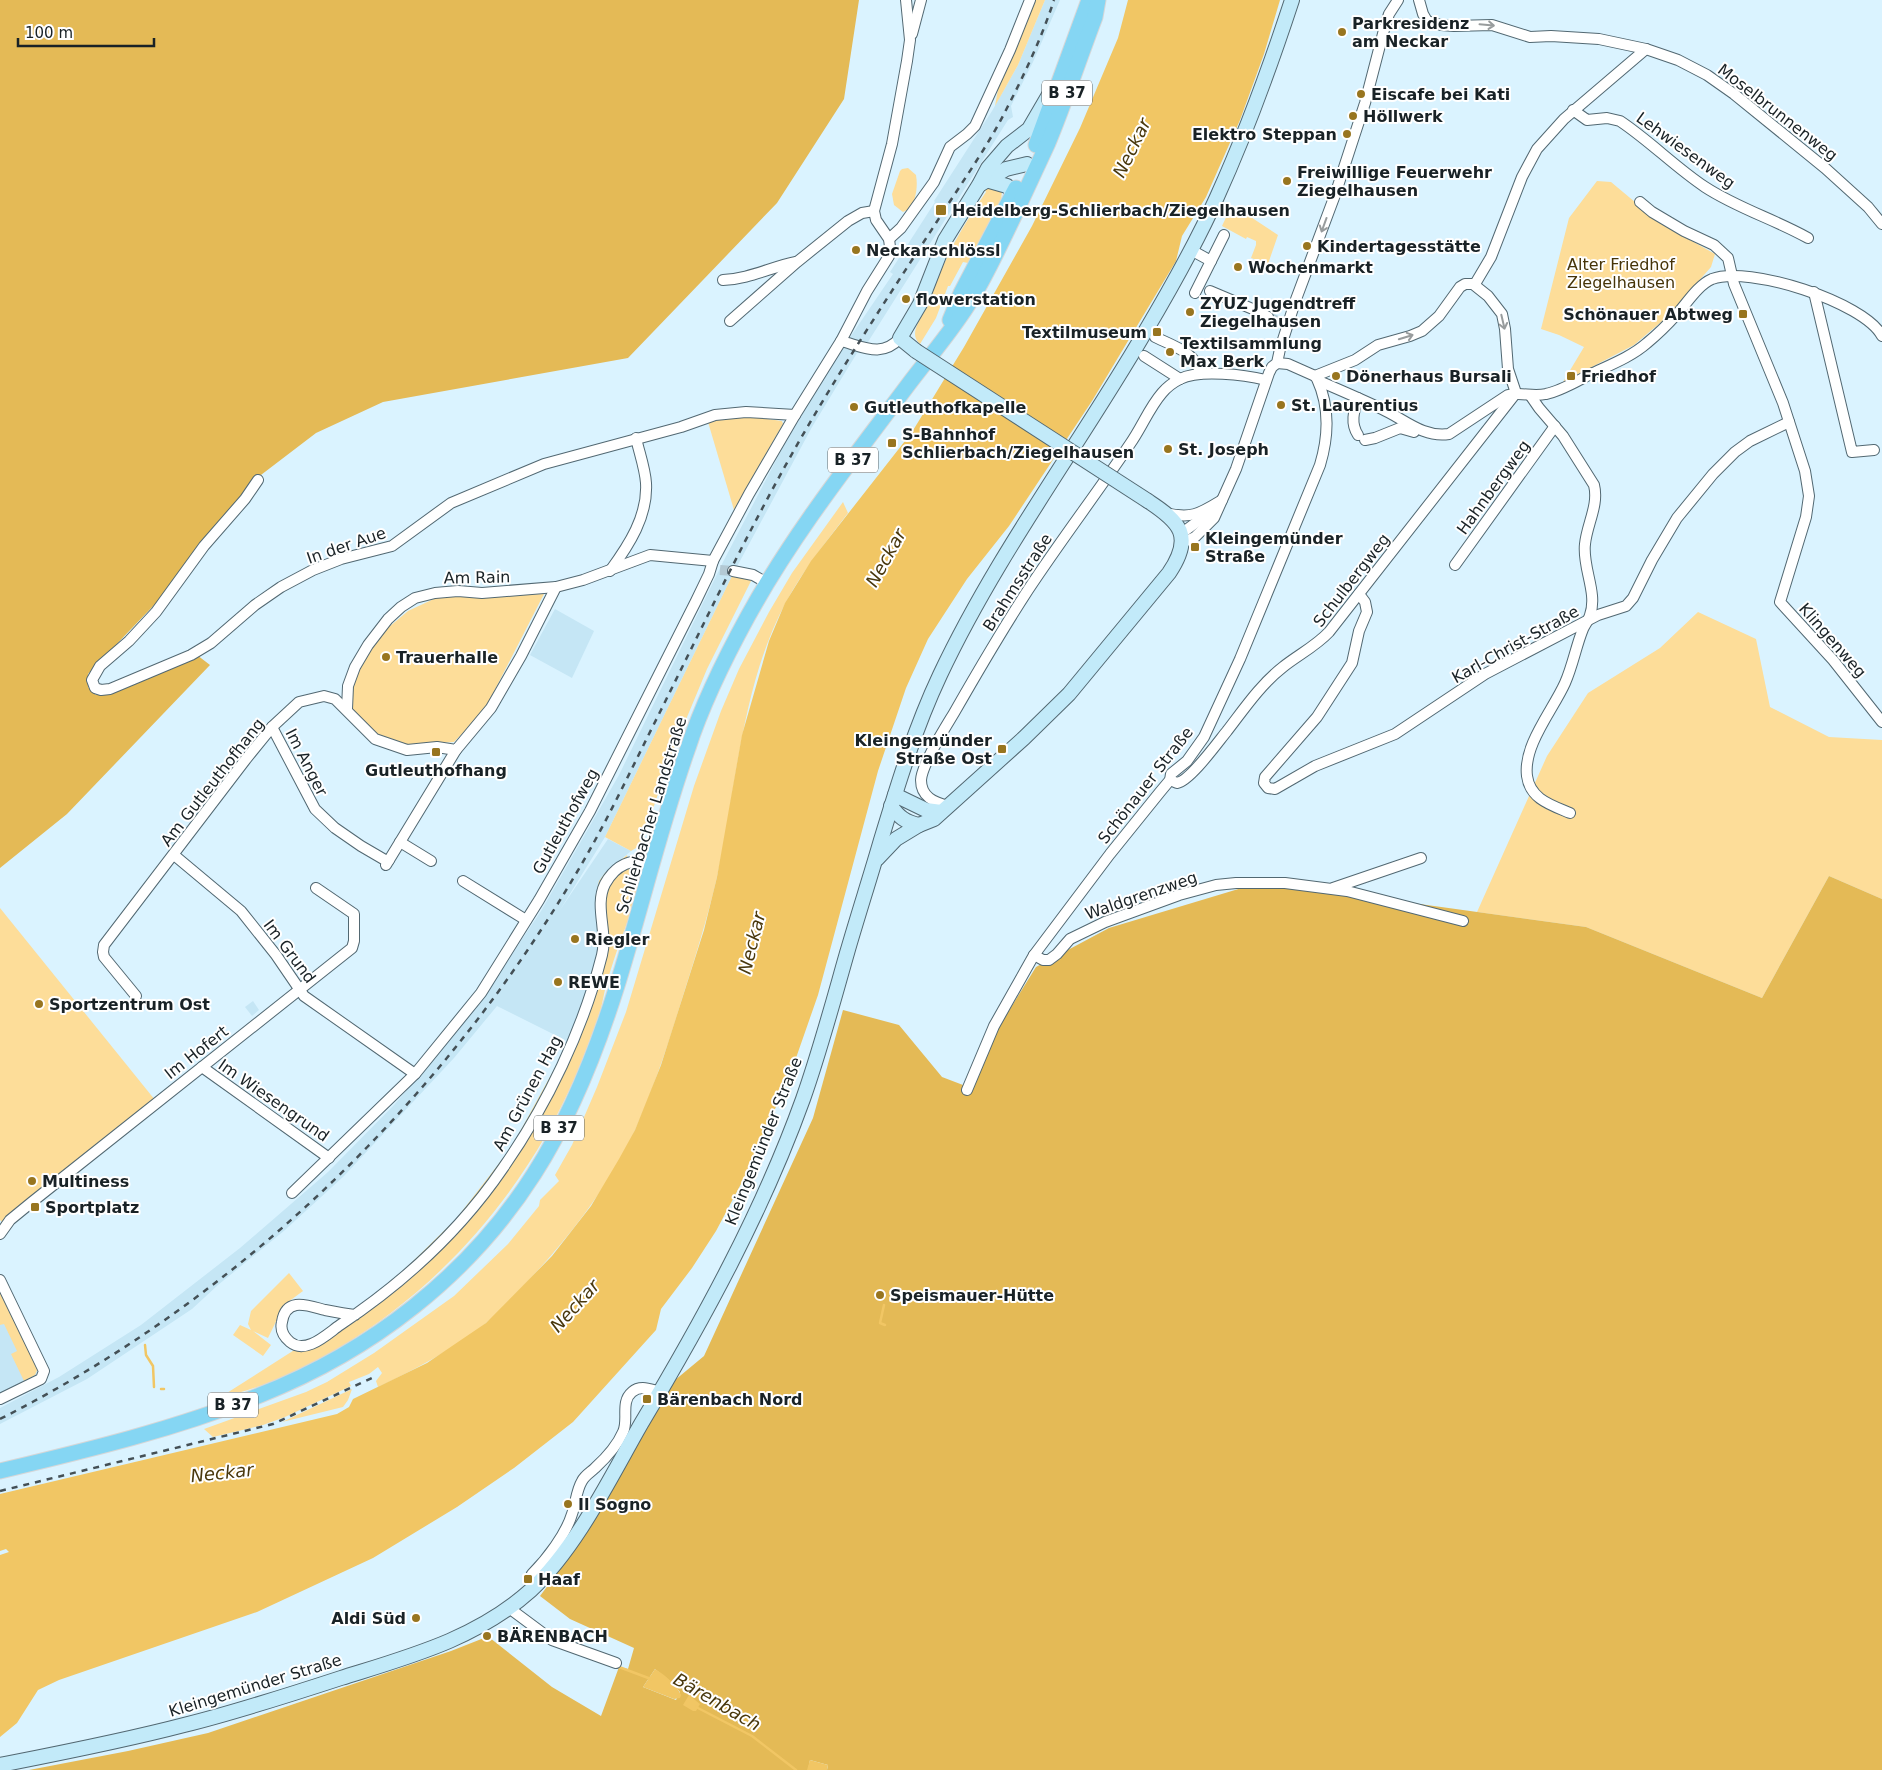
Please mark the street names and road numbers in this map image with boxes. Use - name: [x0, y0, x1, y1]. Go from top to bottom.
- street label: Moselbrunnenweg: [1714, 60, 1841, 165]
- road number: B 37: [1042, 80, 1092, 106]
- street label: Lehwiesenweg: [1633, 108, 1739, 193]
- street label: Hahnbergweg: [1453, 437, 1534, 538]
- road number: B 37: [828, 448, 878, 472]
- street label: In der Aue: [304, 523, 388, 568]
- street label: Brahmsstraße: [979, 530, 1056, 635]
- street label: Schulbergweg: [1309, 530, 1394, 631]
- street label: Am Rain: [443, 567, 511, 588]
- street label: Klingenweg: [1795, 599, 1870, 682]
- street label: Karl-Christ-Straße: [1448, 602, 1582, 687]
- street label: Schlierbacher Landstraße: [612, 714, 690, 916]
- street label: Am Gutleuthofhang: [157, 715, 268, 850]
- street label: Schönauer Straße: [1094, 723, 1197, 848]
- street label: Im Anger: [282, 725, 332, 799]
- street label: Gutleuthofweg: [529, 765, 602, 877]
- street label: Waldgrenzweg: [1083, 867, 1200, 924]
- street label: Im Grund: [260, 916, 320, 987]
- street label: Im Hofert: [161, 1022, 232, 1083]
- street label: Am Grünen Hag: [489, 1032, 566, 1154]
- street label: Kleingemünder Straße: [721, 1054, 806, 1228]
- street label: Im Wiesengrund: [215, 1055, 333, 1146]
- road number: B 37: [534, 1116, 584, 1140]
- road number: B 37: [208, 1392, 258, 1418]
- street label: Kleingemünder Straße: [166, 1650, 344, 1721]

